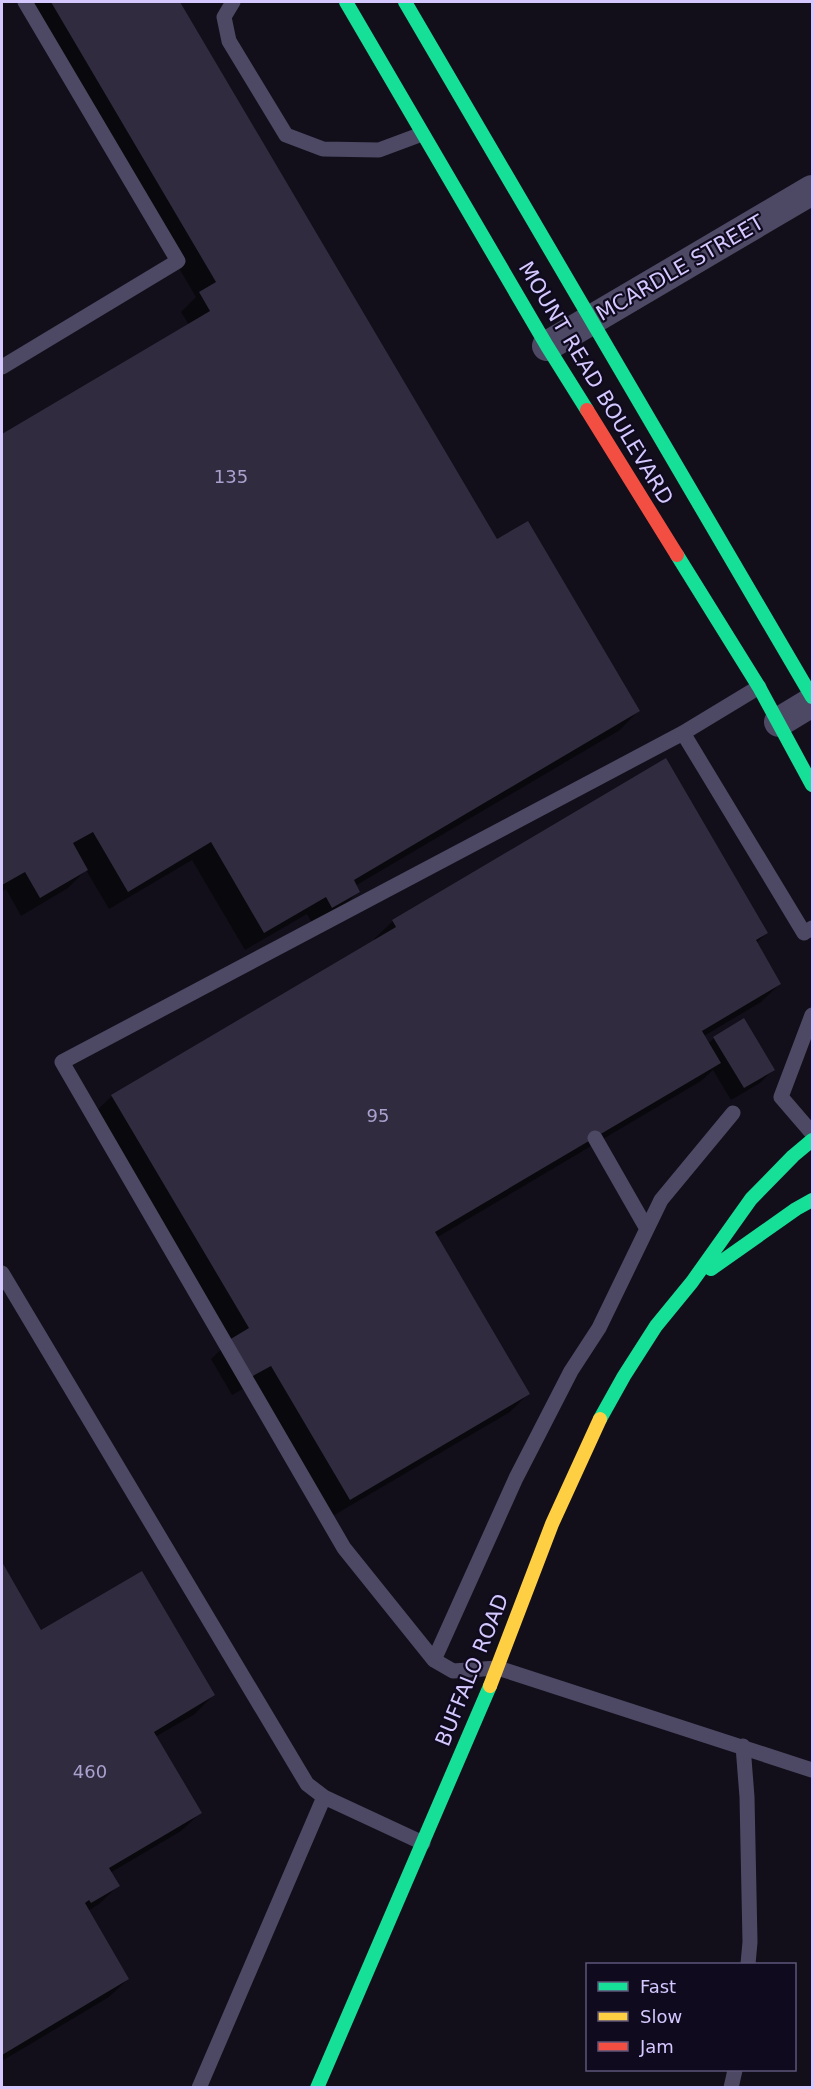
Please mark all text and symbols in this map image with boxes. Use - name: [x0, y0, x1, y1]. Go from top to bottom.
- street label: MCARDLE STREET: [592, 210, 768, 326]
- street label: MOUNT READ BOULEVARD: [514, 257, 678, 509]
- house number: 135: [214, 466, 248, 487]
- house number: 95: [367, 1105, 389, 1126]
- street label: BUFFALO ROAD: [431, 1590, 513, 1750]
- house number: 460: [73, 1761, 107, 1782]
- legend: [586, 1963, 796, 2071]
- text: Fast: [640, 1976, 676, 1997]
- text: Slow: [640, 2006, 682, 2027]
- text: Jam: [639, 2036, 674, 2057]

